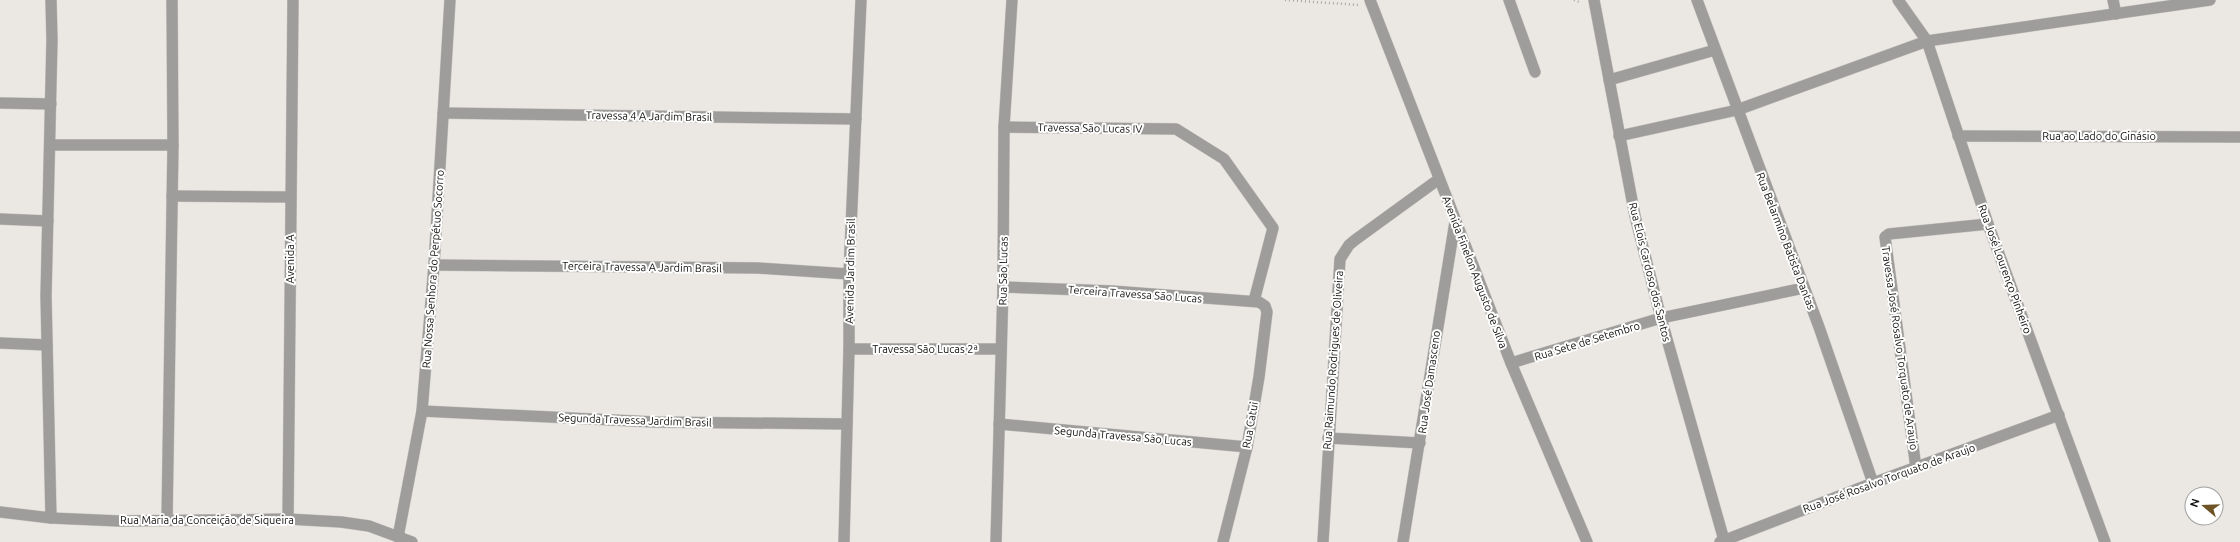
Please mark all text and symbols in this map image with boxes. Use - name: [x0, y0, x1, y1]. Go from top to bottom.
- street label: Travessa 4 A Jardim Brasil: [586, 109, 712, 123]
- street label: Travessa São Lucas IV: [1038, 121, 1142, 135]
- street label: Rua ao Lado do Ginásio: [2042, 130, 2156, 142]
- street label: Rua Nossa Senhora do Perpétuo Socorro: [420, 169, 446, 369]
- street label: Rua Belarmino Batista Dantas: [1754, 171, 1818, 311]
- street label: Avenida Finelon Augusto de Silva: [1440, 194, 1510, 350]
- street label: Rua Elois Cardoso dos Santos: [1627, 201, 1673, 343]
- street label: Rua José Lourenço Pinheiro: [1976, 203, 2034, 335]
- street label: Avenida Jardim Brasil: [843, 218, 857, 324]
- street label: Avenida A: [284, 234, 296, 284]
- street label: Rua São Lucas: [996, 236, 1010, 306]
- street label: Travessa José Rosalvo Torquato de Araujo: [1880, 245, 1920, 451]
- street label: Terceira Travessa A Jardim Brasil: [562, 260, 722, 274]
- street label: Rua Raimundo Rodrigues de Oliveira: [1321, 270, 1345, 450]
- street label: Terceira Travessa São Lucas: [1068, 283, 1203, 305]
- street label: Rua Sete de Setembro: [1533, 319, 1641, 363]
- street label: Rua José Damasceno: [1416, 330, 1442, 434]
- street label: Travessa São Lucas 2ª: [872, 343, 978, 355]
- street label: Rua Catui: [1240, 401, 1260, 449]
- street label: Segunda Travessa Jardim Brasil: [558, 411, 712, 429]
- street label: Segunda Travessa São Lucas: [1054, 424, 1192, 448]
- street label: Rua José Rosalvo Torquato de Araujo: [1801, 441, 1977, 515]
- north arrow: [2184, 486, 2224, 526]
- text: N: [2188, 497, 2202, 509]
- street label: Rua Maria da Conceição de Siqueira: [120, 514, 294, 526]

